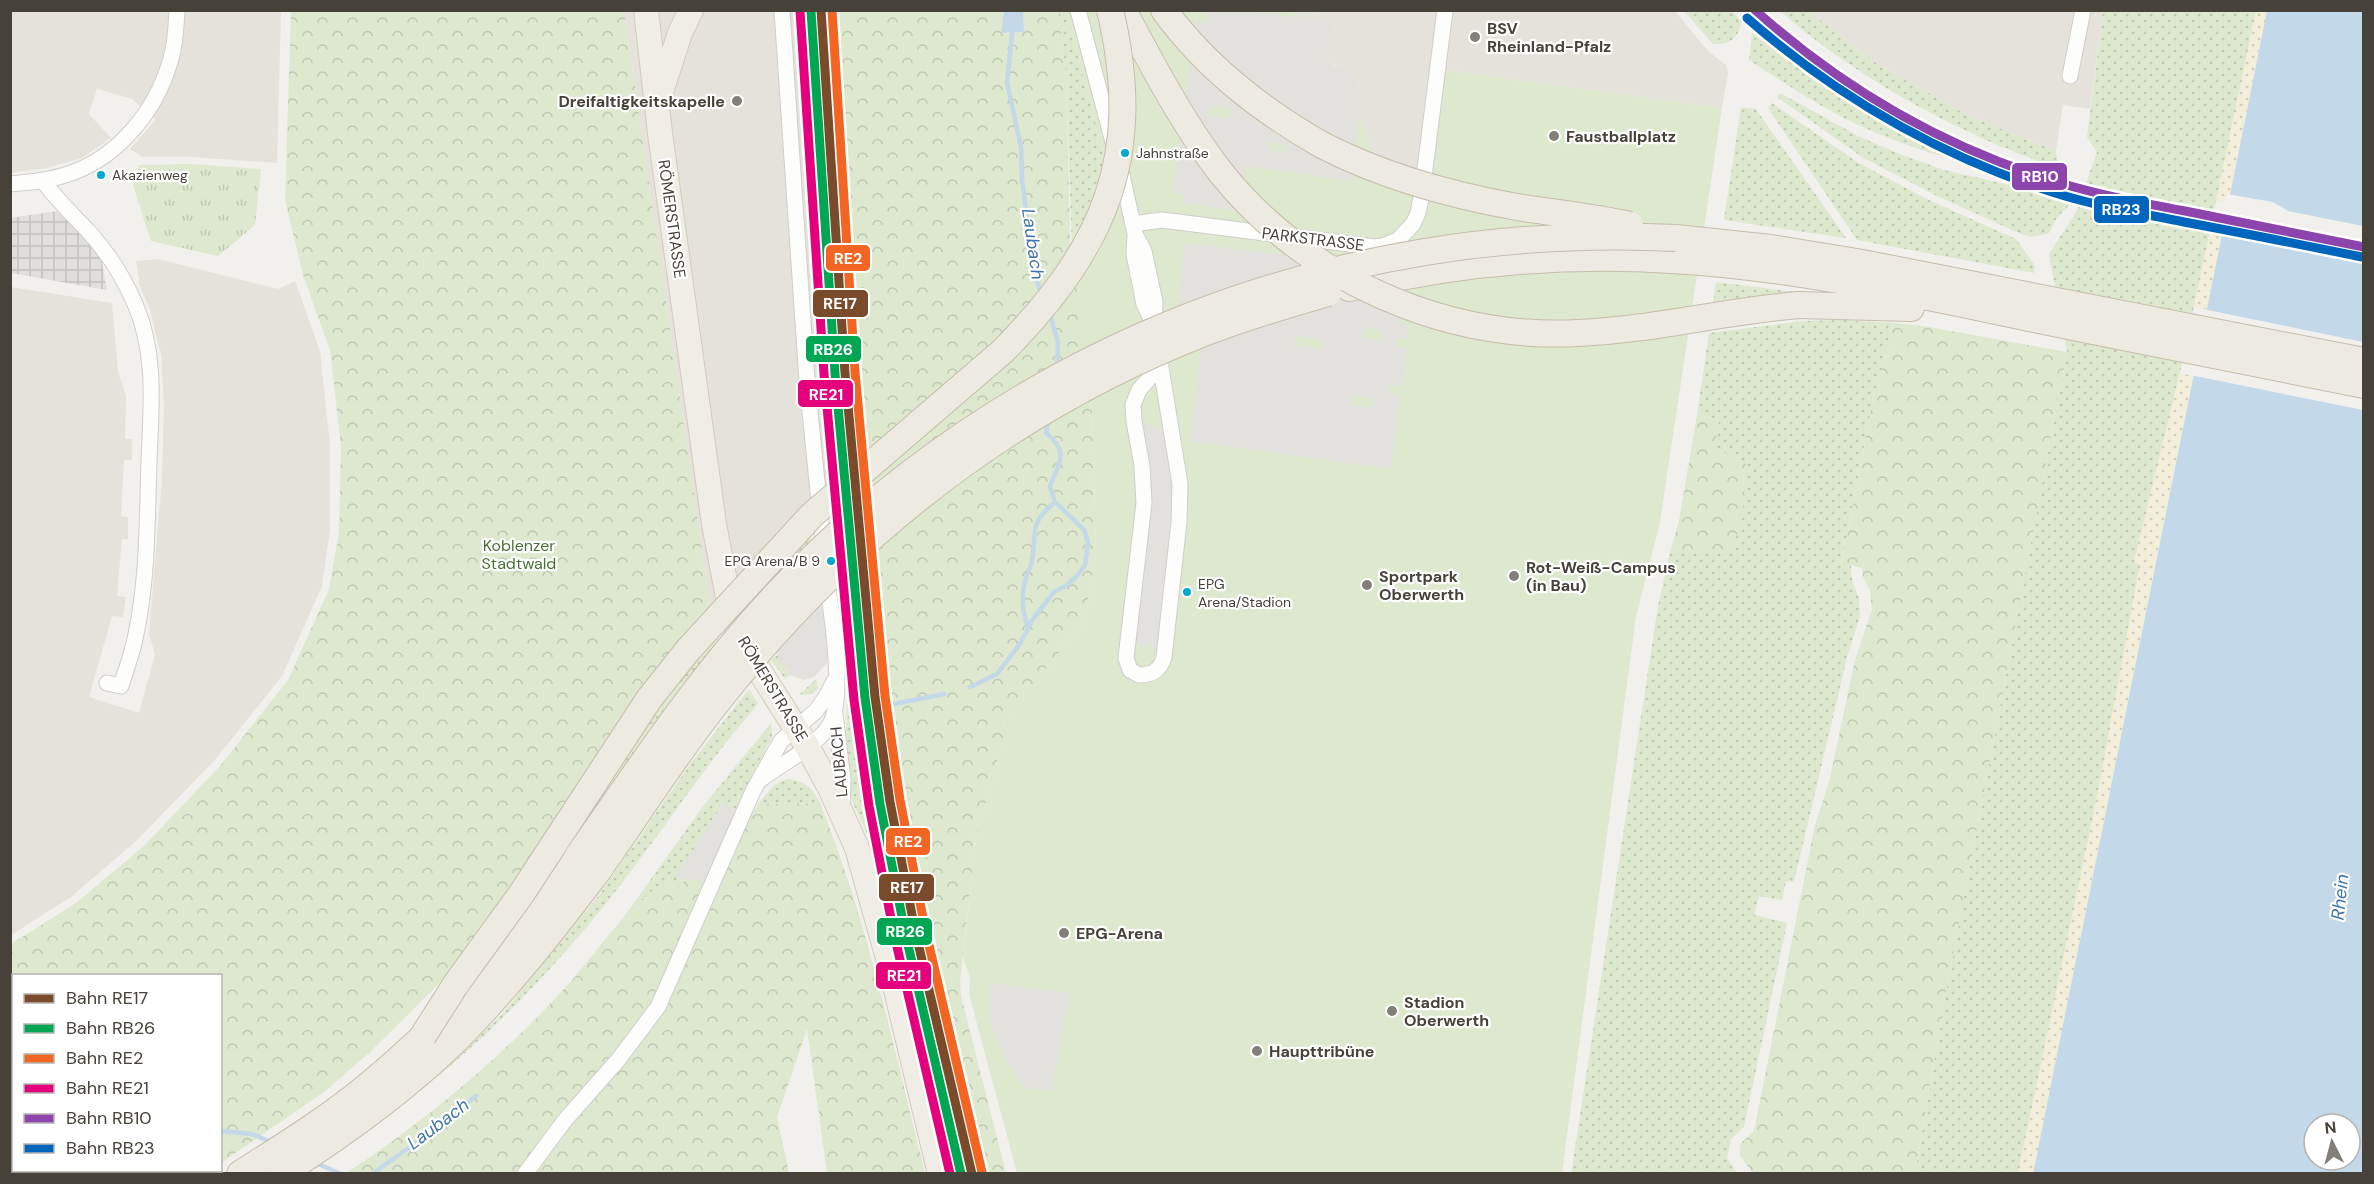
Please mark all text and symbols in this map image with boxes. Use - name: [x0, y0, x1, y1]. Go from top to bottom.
- place label: BSV Rheinland-Pfalz: [1487, 18, 1611, 57]
- marker: BSV Rheinland-Pfalz: [1468, 30, 1482, 44]
- place label: Dreifaltigkeitskapelle: [559, 91, 725, 112]
- marker: Dreifaltigkeitskapelle: [730, 94, 744, 108]
- place label: Faustballplatz: [1566, 126, 1676, 147]
- marker: Faustballplatz: [1547, 129, 1561, 143]
- place label: Jahnstraße: [1136, 144, 1209, 162]
- marker: Jahnstraße: [1119, 147, 1131, 159]
- street label: RÖMERSTRASSE: [653, 158, 691, 280]
- line badge: RB10: [2011, 162, 2068, 191]
- place label: Akazienweg: [112, 166, 188, 184]
- text: RB10: [2021, 166, 2059, 187]
- marker: Akazienweg: [95, 169, 107, 181]
- line badge: RB23: [2093, 195, 2150, 224]
- text: RB23: [2101, 199, 2141, 220]
- water label: Laubach: [1016, 207, 1050, 281]
- street label: PARKSTRASSE: [1261, 222, 1365, 256]
- line badge: RE2: [825, 244, 871, 272]
- text: RE2: [834, 248, 862, 269]
- line badge: RE17: [812, 289, 869, 318]
- text: RE17: [823, 293, 857, 314]
- line badge: RB26: [805, 335, 862, 363]
- text: RB26: [813, 339, 853, 360]
- line badge: RE21: [797, 379, 854, 408]
- text: RE21: [809, 384, 843, 405]
- park label: Koblenzer Stadtwald: [482, 535, 556, 574]
- place label: EPG Arena/B 9: [725, 552, 820, 570]
- marker: EPG Arena/B 9: [825, 555, 837, 567]
- place label: Rot-Weiß-Campus (in Bau): [1526, 557, 1676, 596]
- place label: Sportpark Oberwerth: [1379, 566, 1464, 605]
- marker: Rot-Weiß-Campus (in Bau): [1507, 569, 1521, 583]
- place label: EPG Arena/Stadion: [1198, 575, 1291, 611]
- marker: Sportpark Oberwerth: [1360, 578, 1374, 592]
- marker: EPG Arena/Stadion: [1181, 586, 1193, 598]
- street label: RÖMERSTRASSE: [733, 632, 813, 746]
- street label: LAUBACH: [825, 726, 853, 798]
- line badge: RE2: [885, 827, 931, 856]
- text: RE2: [894, 831, 922, 852]
- line badge: RE17: [878, 873, 935, 902]
- water label: Rhein: [2326, 873, 2354, 921]
- text: RE17: [890, 877, 924, 898]
- line badge: RB26: [876, 917, 933, 946]
- text: RB26: [885, 921, 925, 942]
- place label: EPG-Arena: [1076, 923, 1163, 944]
- marker: EPG-Arena: [1057, 926, 1071, 940]
- line badge: RE21: [875, 961, 932, 990]
- text: RE21: [887, 965, 921, 986]
- legend: [12, 974, 222, 1172]
- text: Bahn RE17: [66, 986, 148, 1010]
- place label: Stadion Oberwerth: [1404, 992, 1489, 1031]
- marker: Stadion Oberwerth: [1385, 1004, 1399, 1018]
- text: Bahn RB26: [66, 1016, 155, 1040]
- place label: Haupttribüne: [1269, 1041, 1374, 1062]
- marker: Haupttribüne: [1250, 1044, 1264, 1058]
- text: Bahn RE2: [66, 1046, 143, 1070]
- text: Bahn RE21: [66, 1076, 149, 1100]
- water label: Laubach: [402, 1093, 474, 1155]
- text: Bahn RB10: [66, 1106, 152, 1130]
- north arrow: [2302, 1112, 2362, 1172]
- text: N: [2324, 1117, 2337, 1139]
- text: Bahn RB23: [66, 1136, 155, 1160]

